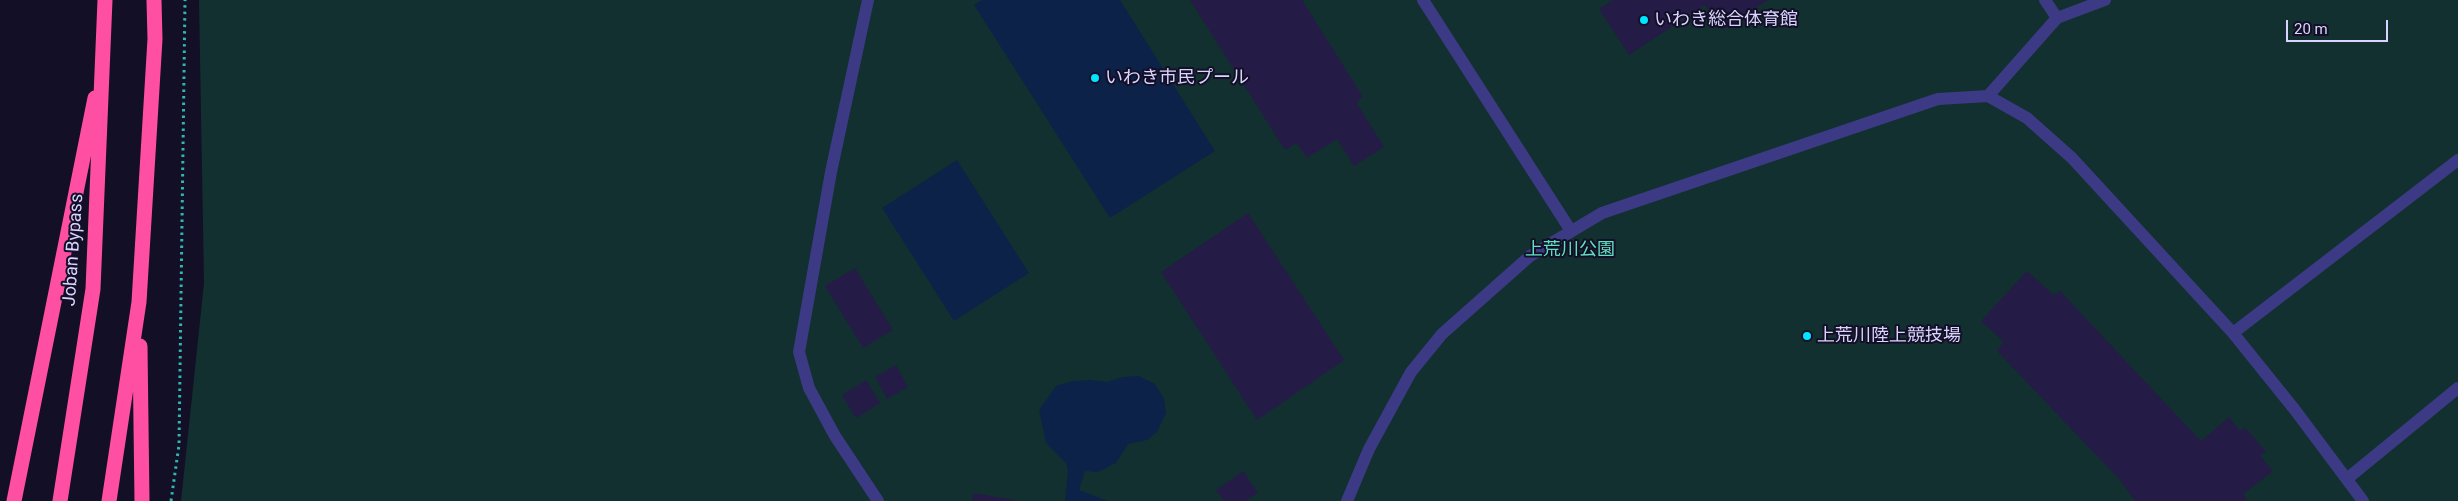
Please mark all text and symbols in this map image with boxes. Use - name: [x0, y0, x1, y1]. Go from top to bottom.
- place label: いわき総合体育館: [1654, 9, 1798, 31]
- scale bar: [2288, 10, 2390, 42]
- marker: いわき総合体育館: [1638, 14, 1650, 26]
- text: 20 m: [2294, 20, 2328, 38]
- place label: いわき市民プール: [1105, 67, 1249, 89]
- marker: いわき市民プール: [1089, 72, 1101, 84]
- street label: Joban Bypass: [59, 193, 89, 307]
- park label: 上荒川公園: [1525, 239, 1615, 261]
- place label: 上荒川陸上競技場: [1817, 325, 1961, 347]
- marker: 上荒川陸上競技場: [1801, 330, 1813, 342]

